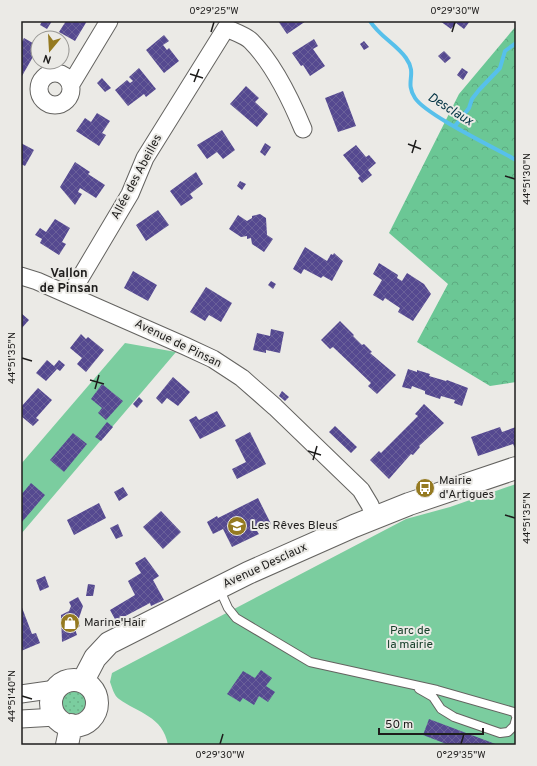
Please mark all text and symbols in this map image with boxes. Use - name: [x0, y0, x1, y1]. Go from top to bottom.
- text: 0°29'25"W: [189, 5, 239, 18]
- text: 0°29'30"W: [430, 5, 480, 18]
- north arrow: [30, 30, 70, 70]
- text: N: [41, 51, 53, 66]
- water label: Desclaux: [424, 90, 477, 131]
- street label: Allée des Abeilles: [108, 132, 166, 222]
- text: 44°51'30"N: [521, 153, 534, 205]
- district label: Vallon de Pinsan: [40, 266, 98, 297]
- street label: Avenue de Pinsan: [132, 316, 224, 372]
- text: 44°51'35"N: [6, 332, 19, 384]
- place label: Mairie d'Artigues: [439, 473, 494, 503]
- bus stop icon: Mairie d'Artigues: [414, 477, 436, 499]
- text: 44°51'35"N: [521, 492, 534, 544]
- school or university icon: Les Rêves Bleus: [226, 515, 248, 537]
- place label: Les Rêves Bleus: [251, 518, 338, 534]
- street label: Avenue Desclaux: [220, 539, 310, 593]
- shop icon: Marine'Hair: [59, 612, 81, 634]
- place label: Marine'Hair: [84, 615, 146, 631]
- park label: Parc de la mairie: [387, 623, 433, 653]
- text: 44°51'40"N: [6, 670, 19, 722]
- scale bar: [379, 710, 483, 736]
- text: 50 m: [385, 717, 413, 733]
- text: 0°29'30"W: [195, 749, 245, 762]
- text: 0°29'35"W: [436, 749, 486, 762]

